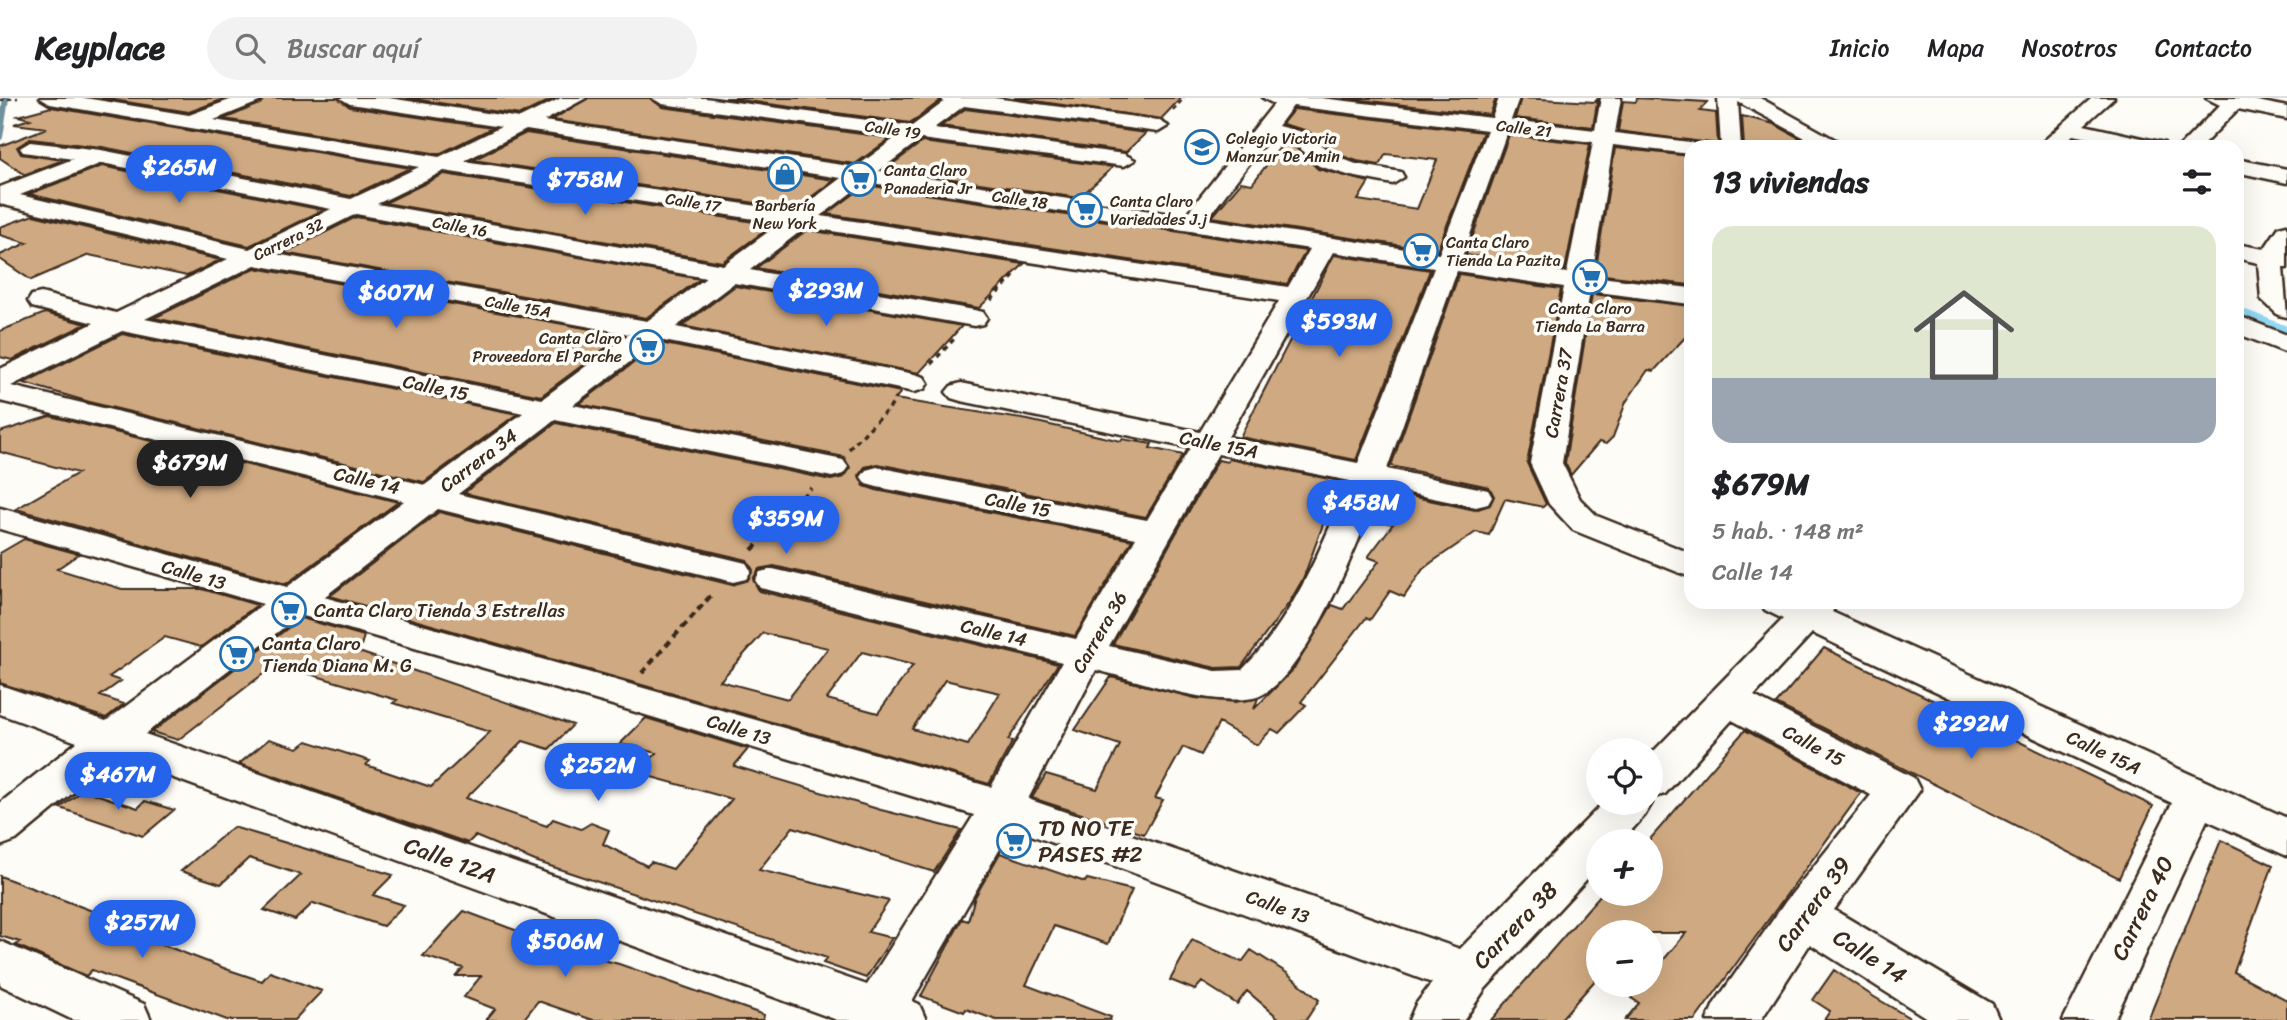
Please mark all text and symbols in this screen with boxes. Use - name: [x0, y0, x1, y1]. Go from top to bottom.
- search box: [207, 17, 697, 80]
- text: Keyplace: [35, 19, 165, 77]
- text: Buscar aquí: [287, 25, 420, 71]
- text: Inicio: [1830, 27, 1889, 69]
- text: Mapa: [1927, 27, 1984, 69]
- text: Nosotros: [2022, 27, 2117, 69]
- text: Contacto: [2155, 27, 2252, 69]
- icon: search: [231, 29, 269, 67]
- street label: Calle 19: [863, 111, 923, 148]
- street label: Calle 21: [1495, 111, 1553, 146]
- place label: Colegio Victoria Manzur De Amin: [1226, 124, 1340, 171]
- school or university icon: Colegio Victoria Manzur De Amin: [1183, 128, 1221, 166]
- pin: $265M: [130, 146, 228, 205]
- text: $265M: [142, 147, 216, 188]
- shop icon: Barbería New York: [766, 155, 804, 193]
- text: 13 viviendas: [1712, 155, 1869, 209]
- place label: Canta Claro Panaderia Jr: [884, 156, 973, 203]
- pin: $758M: [536, 158, 634, 217]
- text: $758M: [547, 159, 623, 200]
- supermarket icon: Canta Claro Panaderia Jr: [840, 160, 878, 198]
- icon: filters: [2178, 163, 2216, 201]
- street label: Calle 18: [990, 181, 1050, 218]
- street label: Calle 17: [663, 184, 723, 221]
- place label: Canta Claro Variedades J.j: [1110, 187, 1208, 234]
- place label: Barbería New York: [753, 191, 817, 238]
- supermarket icon: Canta Claro Variedades J.j: [1066, 191, 1104, 229]
- street label: Calle 16: [430, 207, 490, 246]
- street label: Carrera 32: [248, 210, 329, 269]
- place label: Canta Claro Tienda La Pazita: [1446, 228, 1561, 275]
- supermarket icon: Canta Claro Tienda La Pazita: [1402, 232, 1440, 270]
- supermarket icon: Canta Claro Tienda La Barra: [1571, 258, 1609, 296]
- pin: $293M: [777, 268, 875, 328]
- text: $293M: [789, 270, 863, 311]
- pin: $607M: [347, 271, 445, 330]
- text: $607M: [359, 272, 433, 313]
- icon: home: [1901, 272, 2027, 398]
- street label: Calle 15A: [483, 286, 553, 327]
- place label: Canta Claro Tienda La Barra: [1535, 294, 1645, 341]
- pin: $593M: [1290, 300, 1388, 359]
- text: $593M: [1301, 301, 1377, 342]
- place label: Canta Claro Proveedora El Parche: [472, 324, 622, 371]
- supermarket icon: Canta Claro Proveedora El Parche: [628, 328, 666, 366]
- street label: Carrera 37: [1534, 345, 1583, 440]
- street label: Calle 15: [400, 364, 472, 411]
- street label: Carrera 34: [432, 420, 525, 501]
- street label: Calle 15A: [1177, 421, 1261, 468]
- pin: $679M: [141, 440, 239, 500]
- text: $679M: [153, 442, 227, 483]
- street label: Calle 14: [331, 457, 403, 504]
- text: $679M: [1712, 457, 1809, 511]
- pin: $458M: [1312, 480, 1410, 540]
- street label: Calle 15: [982, 482, 1054, 527]
- text: $458M: [1323, 482, 1399, 523]
- pin: $359M: [737, 496, 835, 556]
- text: $359M: [748, 498, 824, 539]
- text: 5 hab. · 148 m²: [1712, 511, 1864, 552]
- street label: Calle 13: [158, 550, 230, 600]
- text: Calle 14: [1712, 552, 1793, 593]
- street label: Carrera 36: [1063, 585, 1136, 680]
- supermarket icon: Canta Claro Tienda 3 Estrellas: [270, 591, 308, 629]
- place label: Canta Claro Tienda 3 Estrellas: [314, 594, 565, 627]
- street label: Calle 14: [958, 609, 1030, 656]
- place label: Canta Claro Tienda Diana M. G: [262, 627, 412, 682]
- supermarket icon: Canta Claro Tienda Diana M. G: [218, 635, 256, 673]
- pin: $292M: [1922, 702, 2020, 761]
- text: $292M: [1934, 703, 2008, 744]
- street label: Calle 13: [703, 704, 776, 755]
- street label: Calle 15: [1777, 715, 1851, 776]
- street label: Calle 15A: [2061, 721, 2147, 784]
- map controls: [1586, 738, 1663, 997]
- button: locate: [1586, 738, 1663, 815]
- pin: $252M: [549, 744, 647, 803]
- text: $252M: [561, 745, 635, 786]
- pin: $467M: [69, 752, 167, 812]
- text: $467M: [81, 754, 155, 795]
- place label: TD NO TE PASES #2: [1038, 808, 1143, 875]
- supermarket icon: TD NO TE PASES #2: [995, 822, 1033, 860]
- street label: Calle 12A: [398, 825, 501, 896]
- button: +: [1586, 829, 1663, 906]
- street label: Carrera 39: [1764, 848, 1862, 961]
- street label: Carrera 40: [2099, 849, 2186, 968]
- street label: Carrera 38: [1462, 871, 1568, 979]
- street label: Calle 13: [1241, 880, 1315, 933]
- pin: $257M: [93, 900, 191, 960]
- text: $257M: [105, 902, 179, 943]
- street label: Calle 14: [1824, 918, 1915, 995]
- pin: $506M: [516, 920, 614, 979]
- button: −: [1586, 920, 1663, 997]
- text: $506M: [527, 921, 603, 962]

